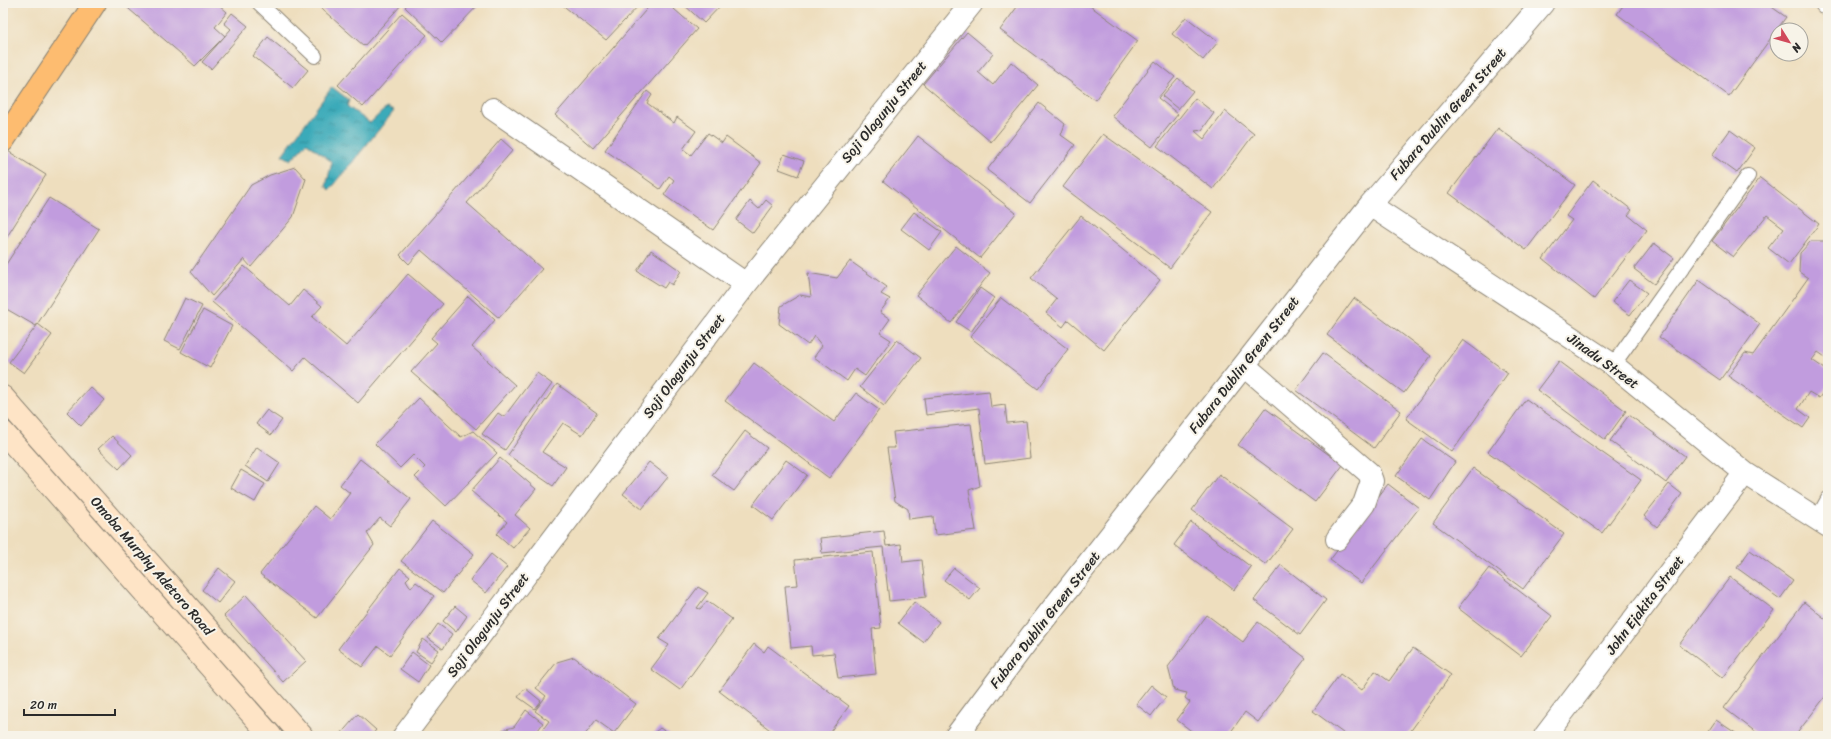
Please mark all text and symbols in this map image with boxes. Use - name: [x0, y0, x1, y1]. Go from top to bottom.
- north arrow: [1769, 22, 1809, 62]
- text: N: [1786, 38, 1807, 57]
- street label: Fubara Dublin Green Street: [1383, 42, 1513, 186]
- street label: Soji Olagunju Street: [835, 55, 933, 169]
- street label: Fubara Dublin Green Street: [1182, 291, 1306, 439]
- street label: Soji Olagunju Street: [636, 308, 732, 424]
- street label: Jinadu Street: [1561, 326, 1644, 396]
- street label: Omoba Murphy Adetoro Road: [84, 490, 221, 643]
- street label: Fubara Dublin Green Street: [983, 546, 1107, 694]
- street label: John Ejakita Street: [1598, 550, 1691, 661]
- street label: Soji Olagunju Street: [440, 567, 536, 683]
- scale bar: [24, 691, 115, 717]
- text: 20 m: [30, 694, 57, 716]

